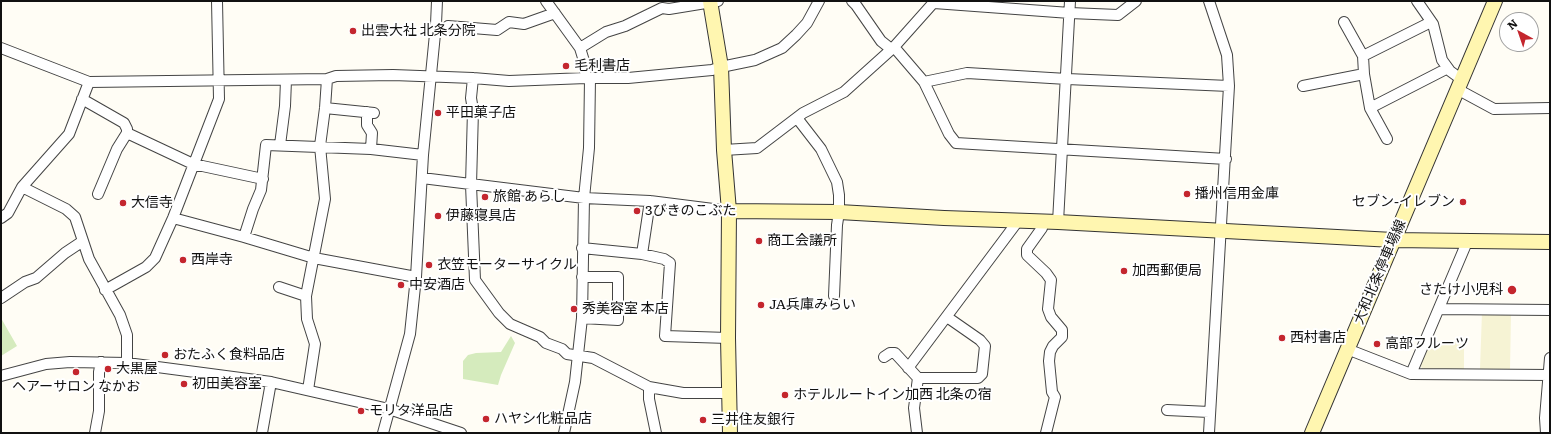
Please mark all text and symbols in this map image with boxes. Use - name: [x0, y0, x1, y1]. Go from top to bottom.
- north arrow: [1499, 12, 1539, 52]
- text: N: [1503, 14, 1521, 33]
- place label: 出雲大社 北条分院: [361, 23, 476, 39]
- marker: 出雲大社 北条分院: [348, 26, 358, 36]
- place label: 毛利書店: [574, 58, 630, 74]
- marker: 毛利書店: [561, 61, 571, 71]
- place label: 平田菓子店: [446, 105, 516, 121]
- marker: 平田菓子店: [433, 108, 443, 118]
- place label: 播州信用金庫: [1195, 186, 1279, 202]
- place label: 旅館 あらし: [493, 189, 566, 205]
- marker: 播州信用金庫: [1182, 189, 1192, 199]
- marker: 旅館 あらし: [480, 192, 490, 202]
- place label: セブン-イレブン: [1352, 194, 1455, 210]
- place label: 大信寺: [131, 195, 173, 211]
- marker: セブン-イレブン: [1458, 197, 1468, 207]
- marker: 大信寺: [118, 198, 128, 208]
- place label: 3びきのこぶた: [645, 203, 737, 219]
- marker: 3びきのこぶた: [632, 206, 642, 216]
- place label: 伊藤寝具店: [446, 208, 516, 224]
- marker: 伊藤寝具店: [433, 211, 443, 221]
- street label: 大和北条停車場線: [1350, 217, 1410, 327]
- place label: 商工会議所: [767, 233, 837, 249]
- marker: 商工会議所: [754, 236, 764, 246]
- place label: 西岸寺: [191, 252, 233, 268]
- marker: 西岸寺: [178, 255, 188, 265]
- place label: 衣笠モーターサイクル: [437, 257, 577, 273]
- marker: 衣笠モーターサイクル: [424, 260, 434, 270]
- place label: 加西郵便局: [1132, 263, 1202, 279]
- marker: 加西郵便局: [1119, 266, 1129, 276]
- place label: 中安酒店: [409, 277, 465, 293]
- marker: 中安酒店: [396, 280, 406, 290]
- place label: さたけ小児科: [1419, 282, 1503, 298]
- marker: さたけ小児科: [1506, 284, 1518, 296]
- place label: JA兵庫みらい: [769, 297, 856, 313]
- marker: JA兵庫みらい: [756, 300, 766, 310]
- place label: 秀美容室 本店: [582, 301, 669, 317]
- marker: 秀美容室 本店: [569, 304, 579, 314]
- place label: 西村書店: [1290, 330, 1346, 346]
- marker: 西村書店: [1277, 333, 1287, 343]
- place label: 高部フルーツ: [1385, 336, 1469, 352]
- marker: 高部フルーツ: [1372, 339, 1382, 349]
- place label: おたふく食料品店: [173, 347, 285, 363]
- marker: おたふく食料品店: [160, 350, 170, 360]
- place label: 大黒屋: [116, 361, 158, 377]
- marker: 大黒屋: [103, 364, 113, 374]
- marker: ヘアーサロン なかお: [71, 367, 81, 377]
- place label: 初田美容室: [192, 376, 262, 392]
- place label: ヘアーサロン なかお: [12, 379, 140, 395]
- marker: 初田美容室: [179, 379, 189, 389]
- place label: ホテルルートイン加西 北条の宿: [793, 387, 992, 403]
- marker: ホテルルートイン加西 北条の宿: [780, 390, 790, 400]
- place label: モリタ洋品店: [369, 403, 453, 419]
- marker: モリタ洋品店: [356, 406, 366, 416]
- place label: ハヤシ化粧品店: [494, 411, 592, 427]
- place label: 三井住友銀行: [711, 412, 795, 428]
- marker: ハヤシ化粧品店: [481, 414, 491, 424]
- marker: 三井住友銀行: [698, 415, 708, 425]

